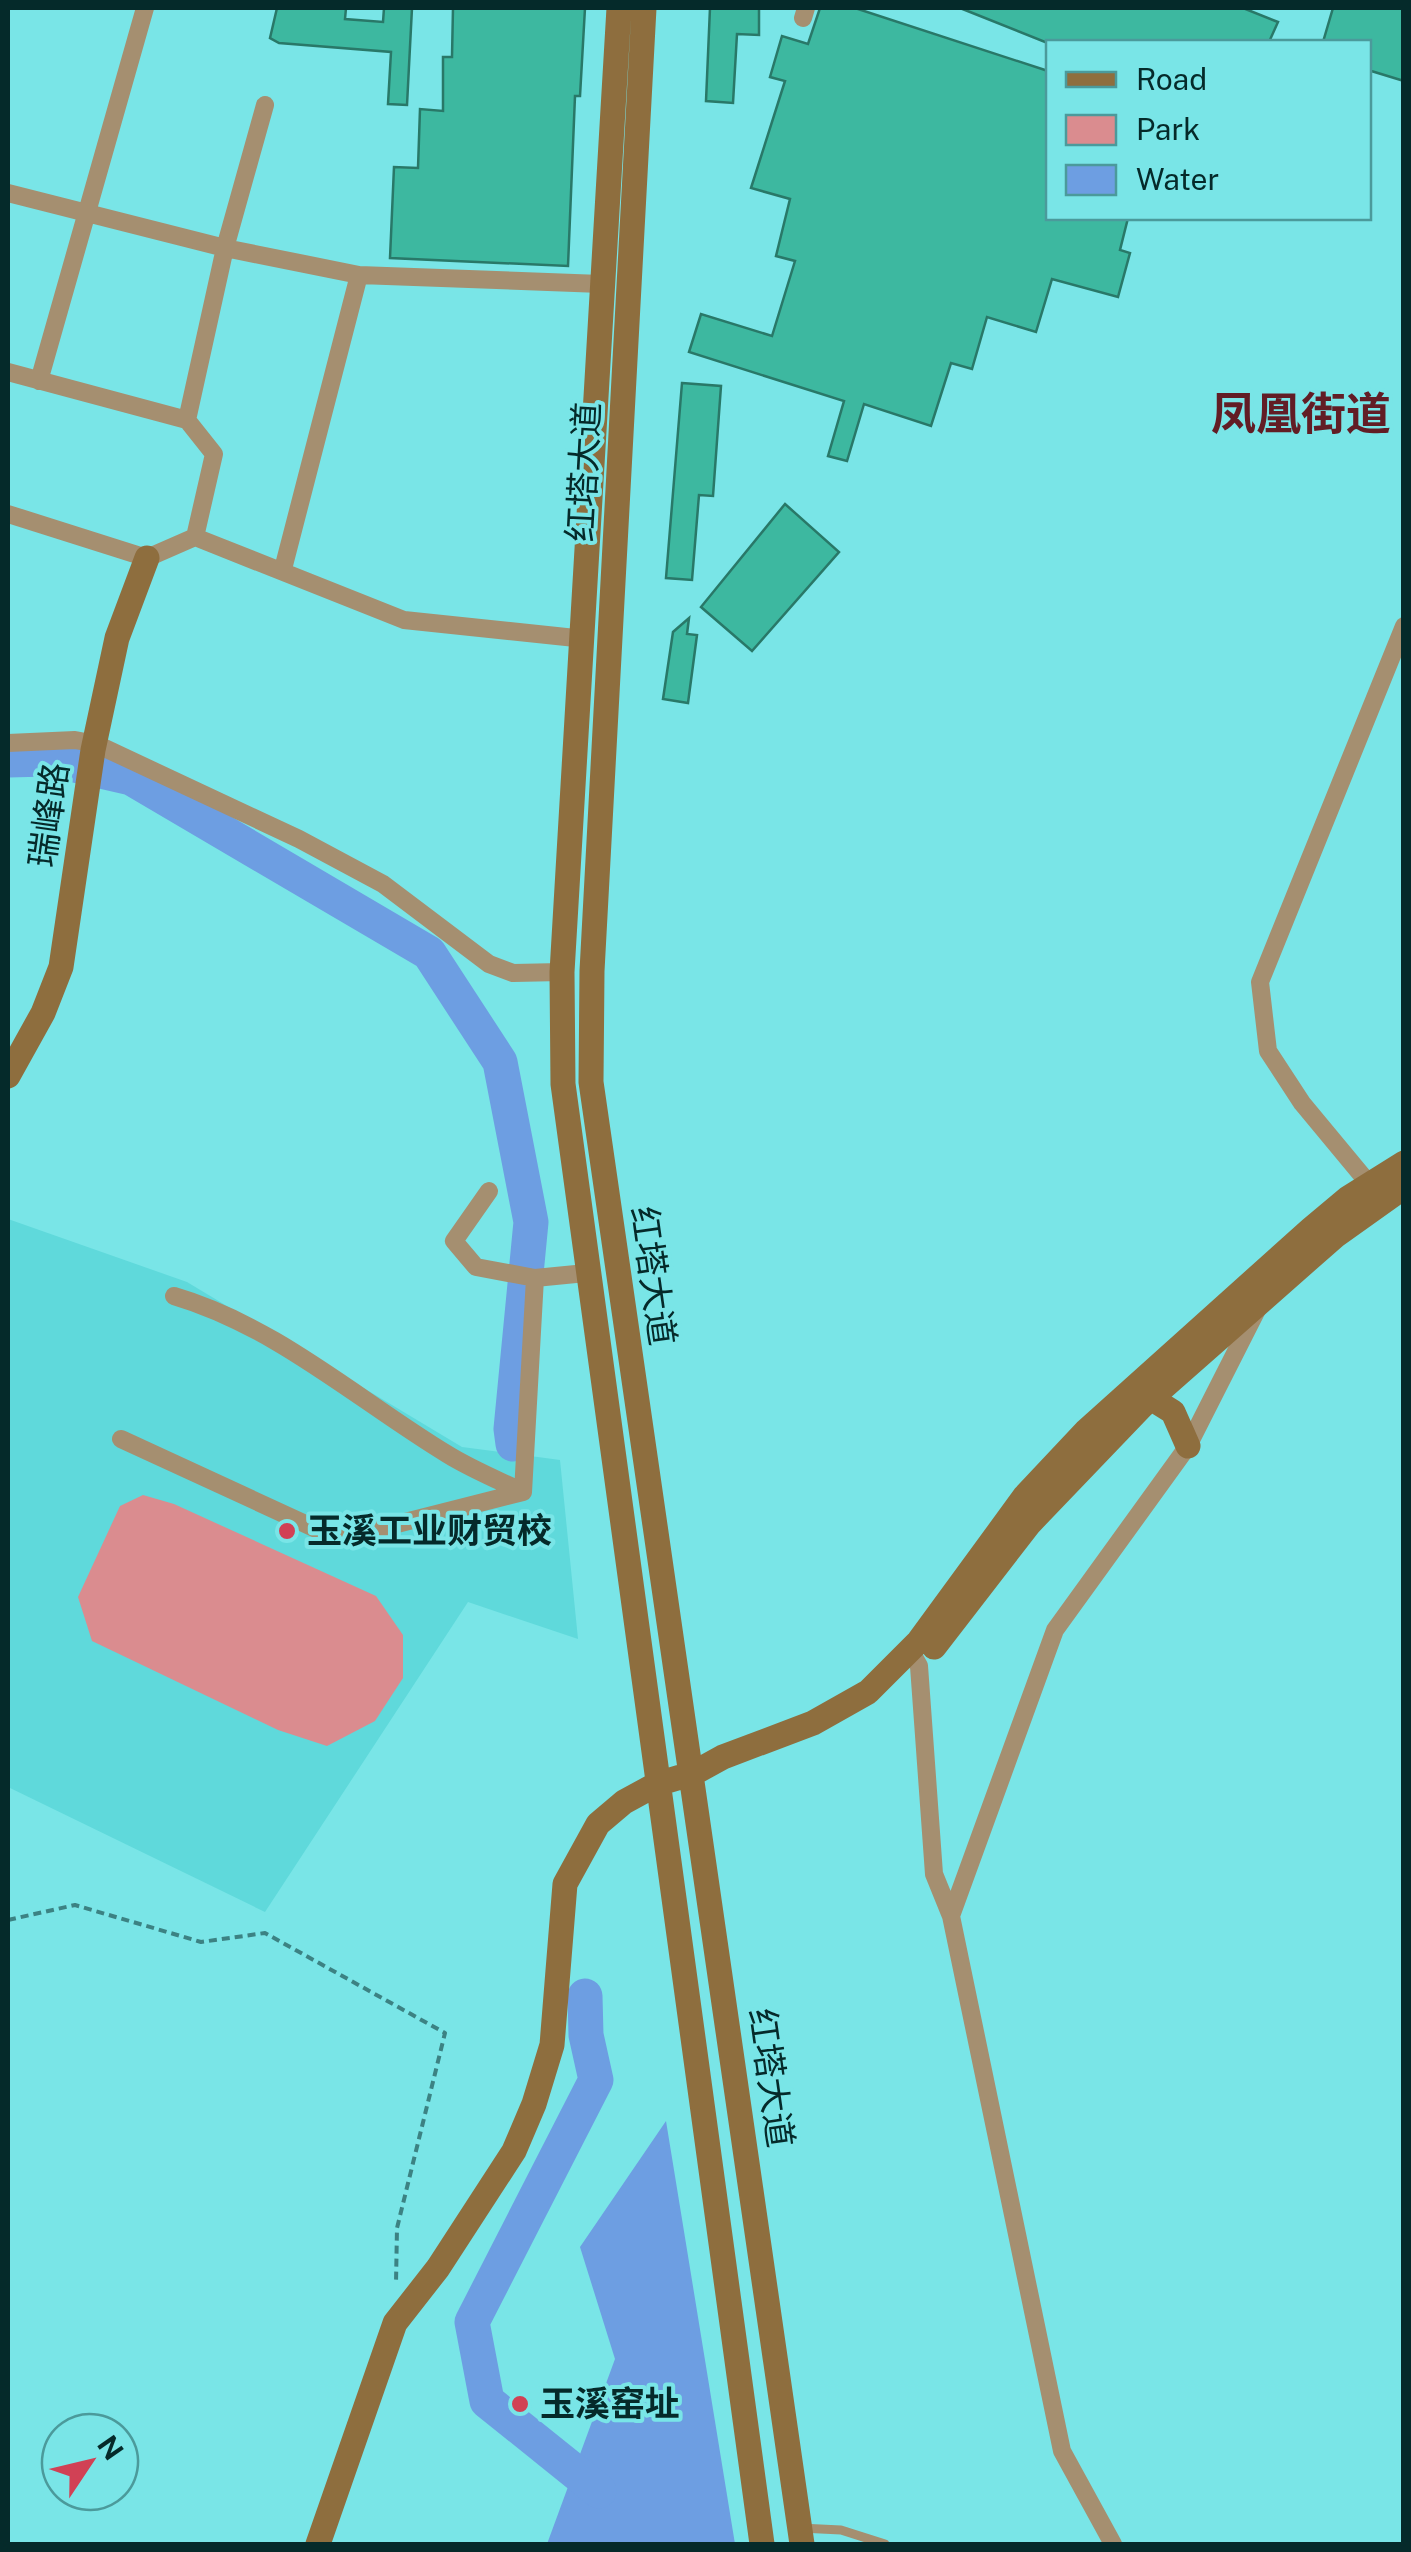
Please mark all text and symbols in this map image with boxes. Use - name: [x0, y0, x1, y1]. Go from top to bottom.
- legend: [1046, 40, 1371, 220]
- text: Road: [1136, 61, 1207, 97]
- text: Park: [1136, 111, 1200, 147]
- text: Water: [1136, 161, 1219, 197]
- district label: 凤凰街道: [1211, 387, 1391, 440]
- street label: 红塔大道: [559, 401, 608, 543]
- street label: 瑞峰路: [21, 760, 76, 870]
- street label: 红塔大道: [623, 1204, 684, 1348]
- place label: 玉溪工业财贸校: [307, 1510, 552, 1551]
- marker: 玉溪工业财贸校: [276, 1520, 298, 1542]
- street label: 红塔大道: [741, 2006, 802, 2150]
- place label: 玉溪窑址: [540, 2383, 680, 2424]
- marker: 玉溪窑址: [509, 2393, 531, 2415]
- north arrow: [40, 2412, 140, 2512]
- text: N: [91, 2429, 131, 2466]

